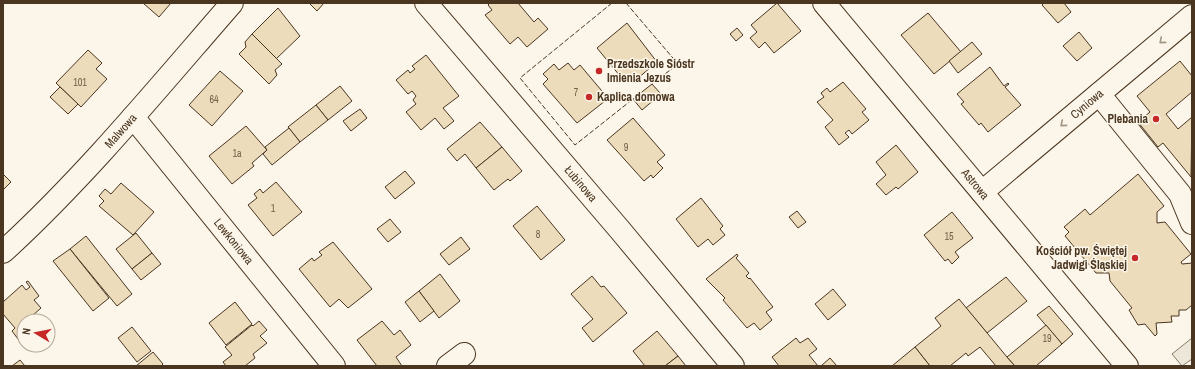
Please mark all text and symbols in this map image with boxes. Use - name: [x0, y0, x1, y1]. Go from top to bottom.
- one-way arrow: [1160, 36, 1167, 43]
- place label: Przedszkole Sióstr Imienia Jezus: [607, 56, 695, 86]
- marker: Przedszkole Sióstr Imienia Jezus: [594, 66, 604, 76]
- house number: 101: [73, 76, 87, 89]
- street label: Cyniowa: [1067, 85, 1107, 122]
- house number: 7: [574, 86, 579, 99]
- place label: Kaplica domowa: [597, 89, 675, 105]
- marker: Kaplica domowa: [584, 92, 594, 102]
- house number: 64: [209, 93, 219, 106]
- street label: Malwowa: [101, 110, 141, 152]
- place label: Plebania: [1108, 111, 1149, 127]
- marker: Plebania: [1151, 114, 1161, 124]
- one-way arrow: [1060, 120, 1067, 127]
- house number: 9: [624, 141, 629, 154]
- house number: 1a: [232, 147, 242, 160]
- street label: Łubinowa: [561, 162, 601, 206]
- street label: Astrowa: [957, 165, 993, 203]
- house number: 1: [271, 202, 276, 215]
- street label: Lewkoniowa: [210, 215, 257, 268]
- house number: 8: [536, 228, 541, 241]
- house number: 15: [944, 230, 954, 243]
- place label: Kościół pw. Świętej Jadwigi Śląskiej: [1036, 243, 1127, 273]
- marker: Kościół pw. Świętej Jadwigi Śląskiej: [1130, 253, 1140, 263]
- north arrow: [16, 313, 56, 353]
- text: N: [19, 327, 34, 336]
- house number: 19: [1042, 332, 1052, 345]

